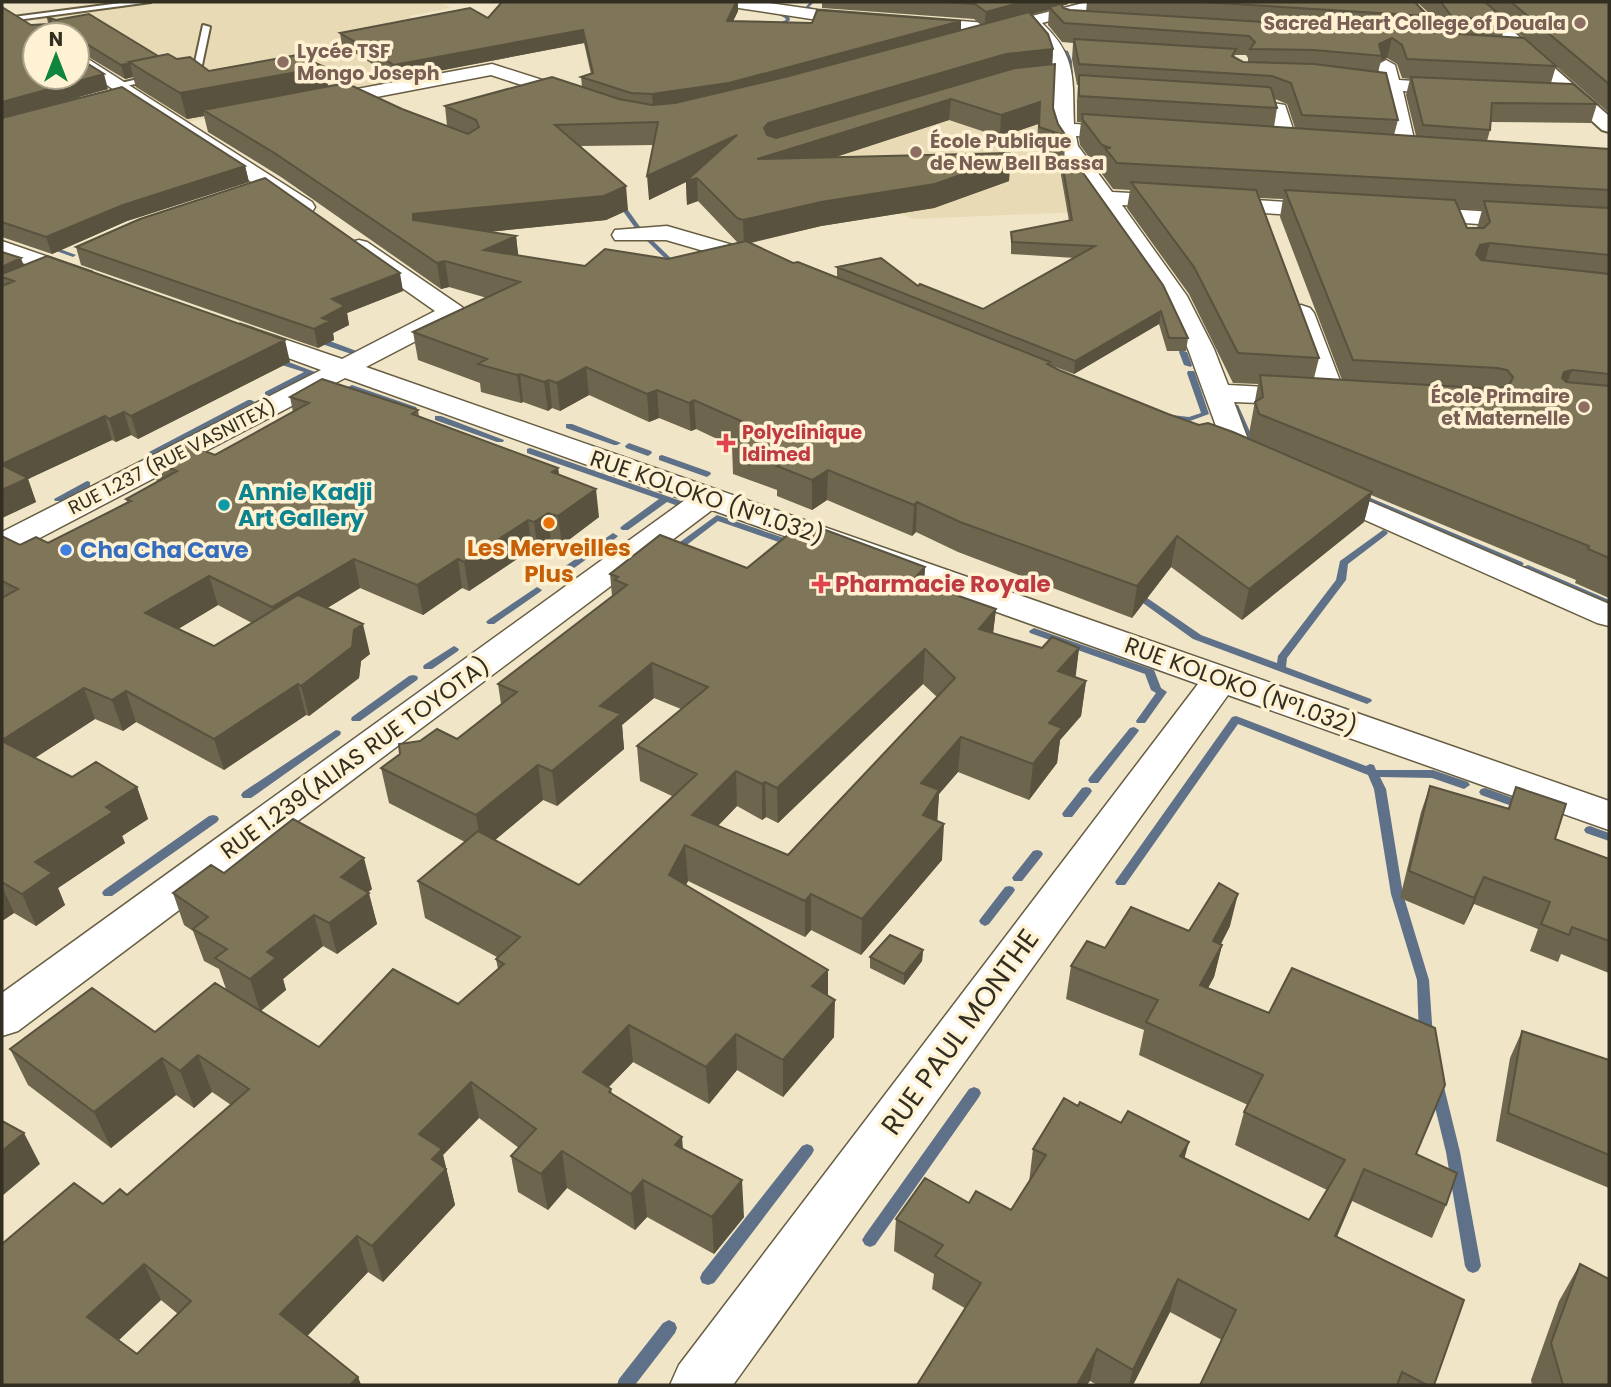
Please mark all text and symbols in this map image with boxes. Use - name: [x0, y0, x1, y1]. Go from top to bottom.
- place label: Sacred Heart College of Douala: [1264, 10, 1566, 37]
- marker: Sacred Heart College of Douala: [1572, 15, 1588, 31]
- north arrow: [21, 21, 91, 91]
- text: N: [49, 26, 63, 53]
- place label: Lycée TSF Mongo Joseph: [297, 38, 439, 87]
- marker: Lycée TSF Mongo Joseph: [275, 54, 291, 70]
- place label: École Publique de New Bell Bassa: [930, 128, 1104, 177]
- marker: École Publique de New Bell Bassa: [908, 144, 924, 160]
- place label: École Primaire et Maternelle: [1431, 383, 1570, 432]
- street label: RUE 1.237 (RUE VASNITEX): [63, 393, 281, 521]
- marker: École Primaire et Maternelle: [1576, 399, 1592, 415]
- place label: Polyclinique Idimed: [742, 419, 862, 468]
- marker: Polyclinique Idimed: [716, 433, 736, 453]
- street label: RUE KOLOKO (N°1.032): [586, 442, 828, 552]
- place label: Annie Kadji Art Gallery: [238, 476, 373, 534]
- marker: Annie Kadji Art Gallery: [216, 497, 232, 513]
- marker: Les Merveilles Plus: [541, 515, 557, 531]
- place label: Les Merveilles Plus: [467, 532, 631, 590]
- place label: Cha Cha Cave: [80, 534, 249, 566]
- marker: Cha Cha Cave: [58, 542, 74, 558]
- place label: Pharmacie Royale: [835, 568, 1051, 600]
- marker: Pharmacie Royale: [813, 576, 829, 592]
- street label: RUE KOLOKO (N°1.032): [1120, 629, 1362, 743]
- street label: RUE 1.239(ALIAS RUE TOYOTA): [214, 649, 496, 867]
- street label: RUE PAUL MONTHE: [872, 921, 1048, 1143]

